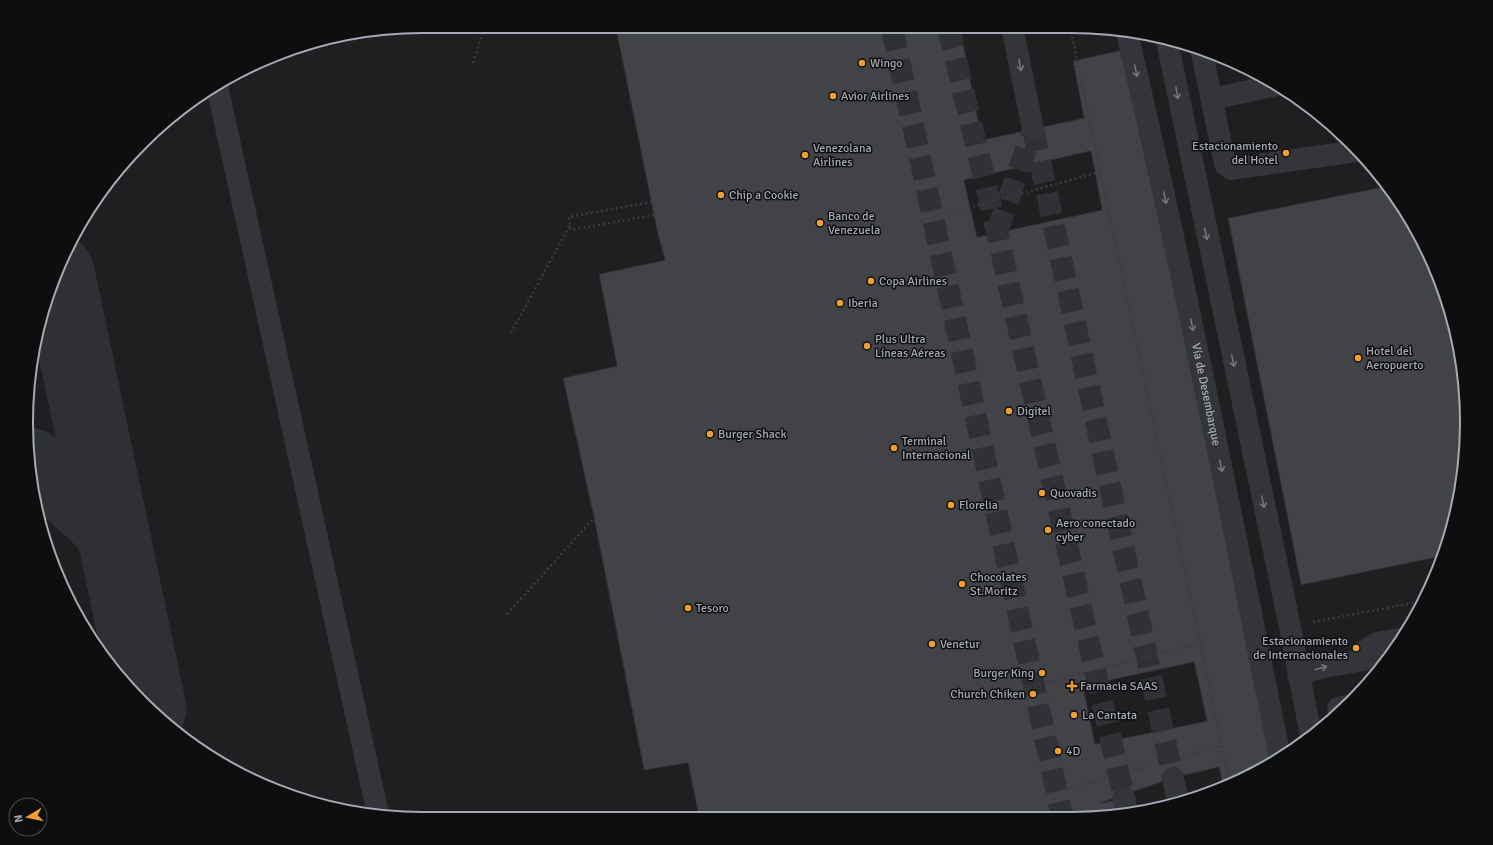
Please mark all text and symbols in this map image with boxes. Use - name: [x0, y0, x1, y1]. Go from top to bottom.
- place label: Wingo: [870, 56, 903, 71]
- marker: Wingo: [857, 58, 867, 68]
- one-way arrow: [1016, 58, 1024, 71]
- one-way arrow: [1133, 64, 1141, 77]
- one-way arrow: [1173, 86, 1181, 99]
- place label: Avior Airlines: [841, 89, 910, 104]
- marker: Avior Airlines: [828, 91, 838, 101]
- place label: Estacionamiento del Hotel: [1192, 139, 1278, 168]
- place label: Venezolana Airlines: [813, 141, 872, 170]
- marker: Estacionamiento del Hotel: [1281, 148, 1291, 158]
- marker: Venezolana Airlines: [800, 150, 810, 160]
- place label: Chip a Cookie: [729, 188, 799, 203]
- marker: Chip a Cookie: [716, 190, 726, 200]
- one-way arrow: [1161, 191, 1169, 204]
- place label: Banco de Venezuela: [828, 209, 880, 238]
- marker: Banco de Venezuela: [815, 218, 825, 228]
- one-way arrow: [1203, 227, 1211, 240]
- place label: Copa Airlines: [879, 274, 947, 289]
- marker: Copa Airlines: [866, 276, 876, 286]
- place label: Iberia: [848, 296, 878, 311]
- marker: Iberia: [835, 298, 845, 308]
- one-way arrow: [1188, 318, 1196, 331]
- place label: Plus Ultra Líneas Aéreas: [875, 332, 946, 361]
- marker: Plus Ultra Líneas Aéreas: [862, 341, 872, 351]
- street label: Vía de Desembarque: [1188, 342, 1224, 447]
- place label: Hotel del Aeropuerto: [1366, 344, 1424, 373]
- marker: Hotel del Aeropuerto: [1353, 353, 1363, 363]
- one-way arrow: [1230, 354, 1238, 367]
- place label: Digitel: [1017, 404, 1052, 419]
- marker: Digitel: [1004, 406, 1014, 416]
- place label: Burger Shack: [718, 427, 786, 442]
- marker: Burger Shack: [705, 429, 715, 439]
- place label: Terminal Internacional: [902, 434, 971, 463]
- marker: Terminal Internacional: [889, 443, 899, 453]
- one-way arrow: [1218, 459, 1226, 472]
- place label: Quovadis: [1050, 486, 1097, 501]
- marker: Quovadis: [1037, 488, 1047, 498]
- one-way arrow: [1259, 495, 1267, 508]
- place label: Florelia: [959, 498, 998, 513]
- marker: Florelia: [946, 500, 956, 510]
- place label: Aero conectado cyber: [1056, 516, 1135, 545]
- marker: Aero conectado cyber: [1043, 525, 1053, 535]
- place label: Chocolates St.Moritz: [970, 570, 1027, 599]
- marker: Chocolates St.Moritz: [957, 579, 967, 589]
- place label: Tesoro: [696, 601, 729, 616]
- marker: Tesoro: [683, 603, 693, 613]
- place label: Estacionamiento de Internacionales: [1253, 634, 1348, 663]
- place label: Venetur: [940, 637, 981, 652]
- marker: Venetur: [927, 639, 937, 649]
- marker: Estacionamiento de Internacionales: [1351, 643, 1361, 653]
- one-way arrow: [1315, 664, 1328, 671]
- place label: Burger King: [973, 666, 1034, 681]
- marker: Burger King: [1037, 668, 1047, 678]
- place label: Farmacia SAAS: [1080, 679, 1158, 694]
- marker: Farmacia SAAS: [1067, 681, 1077, 691]
- place label: Church Chiken: [950, 687, 1025, 702]
- marker: Church Chiken: [1028, 689, 1038, 699]
- place label: La Cantata: [1082, 708, 1137, 723]
- marker: La Cantata: [1069, 710, 1079, 720]
- place label: 4D: [1066, 744, 1080, 759]
- marker: 4D: [1053, 746, 1063, 756]
- north arrow: [8, 797, 48, 837]
- text: N: [12, 814, 26, 824]

